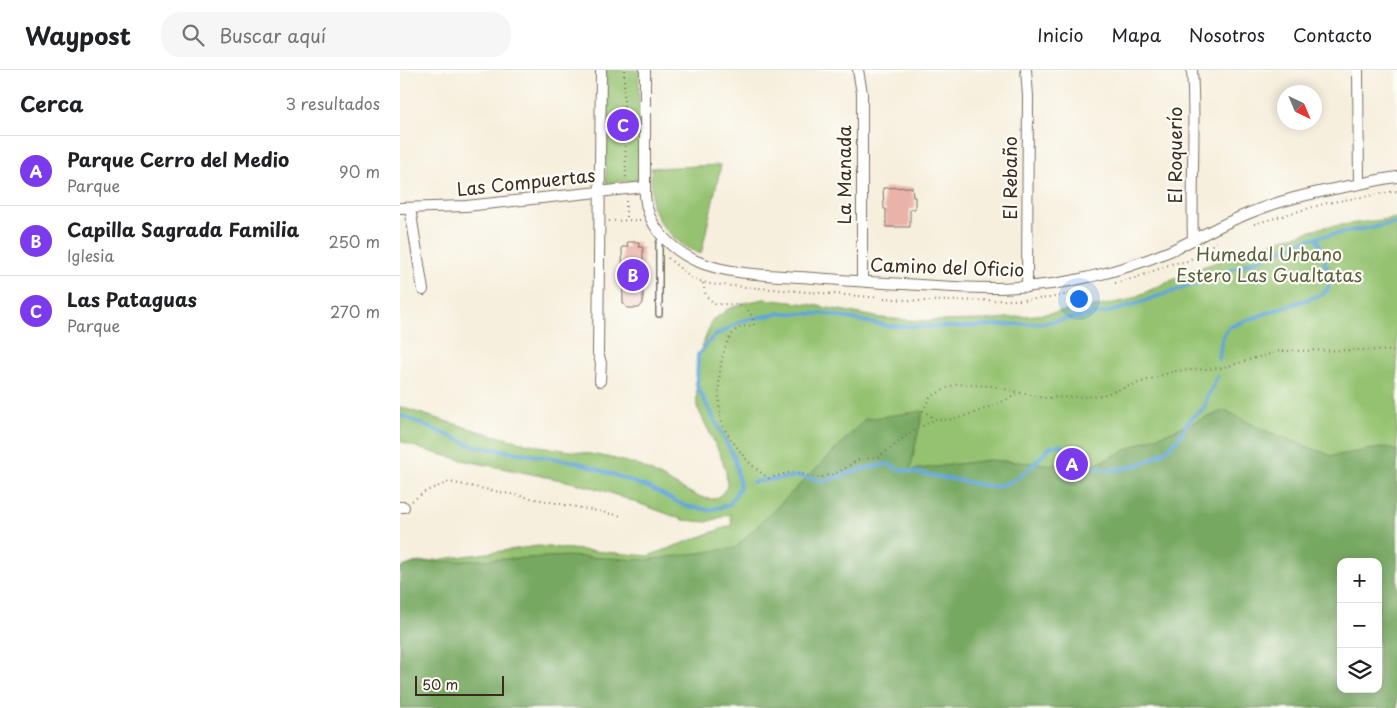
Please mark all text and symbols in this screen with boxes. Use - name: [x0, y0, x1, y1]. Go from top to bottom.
- search box: [161, 12, 511, 57]
- text: Waypost: [25, 17, 131, 53]
- icon: search: [179, 21, 207, 49]
- text: Buscar aquí: [219, 21, 326, 49]
- text: Inicio: [1037, 21, 1084, 48]
- text: Mapa: [1112, 21, 1161, 48]
- text: Nosotros: [1189, 21, 1265, 48]
- text: Contacto: [1293, 21, 1372, 48]
- north arrow: [1277, 85, 1322, 130]
- text: Cerca: [20, 87, 84, 119]
- text: 3 resultados: [285, 91, 380, 115]
- pin: C: [607, 106, 639, 144]
- street label: El Roquerío: [1161, 106, 1188, 204]
- street label: La Manada: [830, 125, 857, 225]
- street label: El Rebaño: [996, 136, 1023, 220]
- text: Parque Cerro del Medio: [67, 145, 289, 173]
- text: A: [30, 159, 42, 183]
- text: 90 m: [339, 159, 380, 183]
- street label: Las Compuertas: [455, 161, 596, 202]
- text: Parque: [67, 173, 120, 197]
- text: Capilla Sagrada Familia: [67, 215, 300, 243]
- text: B: [31, 229, 41, 253]
- text: 250 m: [329, 229, 380, 253]
- park label: Humedal Urbano Estero Las Gualtatas: [1176, 240, 1362, 288]
- text: Iglesia: [67, 243, 114, 267]
- street label: Camino del Oficio: [869, 250, 1025, 283]
- pin: B: [617, 256, 649, 294]
- text: Las Pataguas: [67, 285, 197, 313]
- your location: [1066, 286, 1092, 312]
- text: C: [30, 299, 42, 323]
- text: 270 m: [330, 299, 380, 323]
- text: Parque: [67, 313, 120, 337]
- pin: A: [1056, 445, 1088, 483]
- map controls: [1337, 558, 1382, 693]
- button: +: [1337, 558, 1382, 603]
- button: −: [1337, 603, 1382, 648]
- button: layers: [1337, 648, 1382, 693]
- scale bar: [415, 673, 504, 696]
- text: 50 m: [422, 674, 458, 695]

